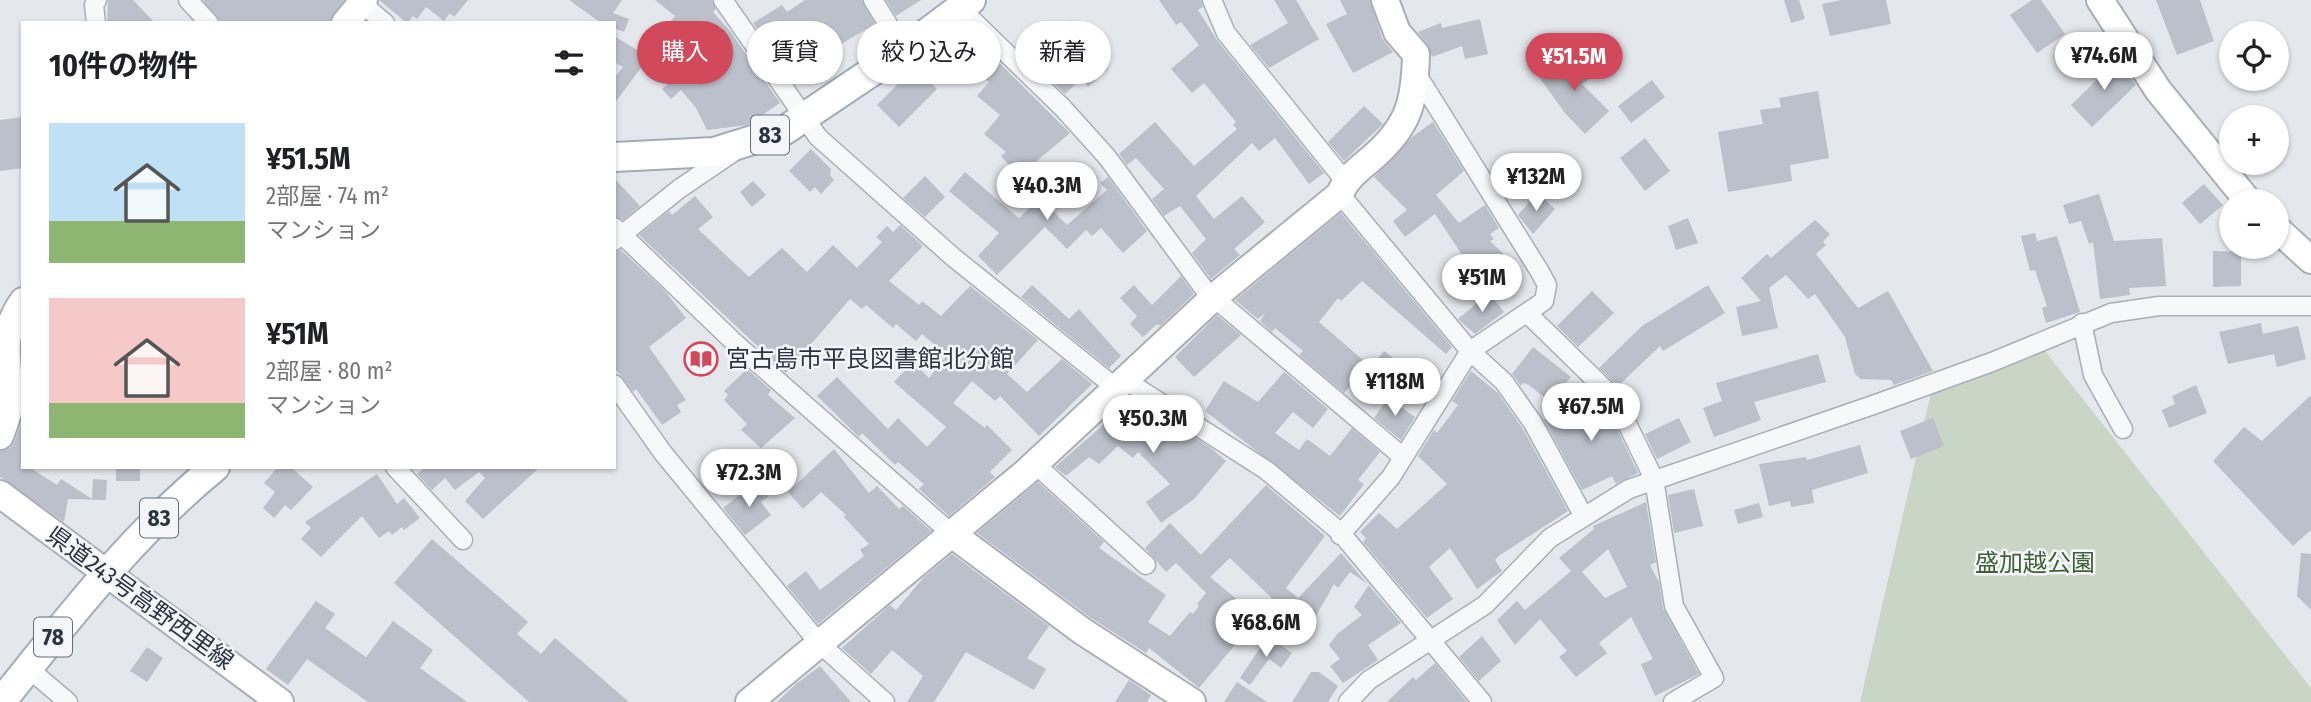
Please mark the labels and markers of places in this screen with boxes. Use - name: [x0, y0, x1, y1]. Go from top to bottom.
- pin: ¥74.6M: [2047, 32, 2161, 92]
- pin: ¥51.5M: [1517, 34, 1631, 93]
- pin: ¥132M: [1487, 154, 1585, 213]
- pin: ¥40.3M: [990, 162, 1104, 222]
- pin: ¥51M: [1441, 254, 1523, 314]
- library icon: 宮古島市平良図書館北分館: [682, 340, 720, 378]
- place label: 宮古島市平良図書館北分館: [726, 345, 1014, 373]
- pin: ¥118M: [1346, 358, 1444, 418]
- pin: ¥67.5M: [1534, 384, 1648, 443]
- pin: ¥50.3M: [1096, 396, 1210, 455]
- pin: ¥72.3M: [692, 449, 806, 509]
- pin: ¥68.6M: [1209, 600, 1323, 659]

